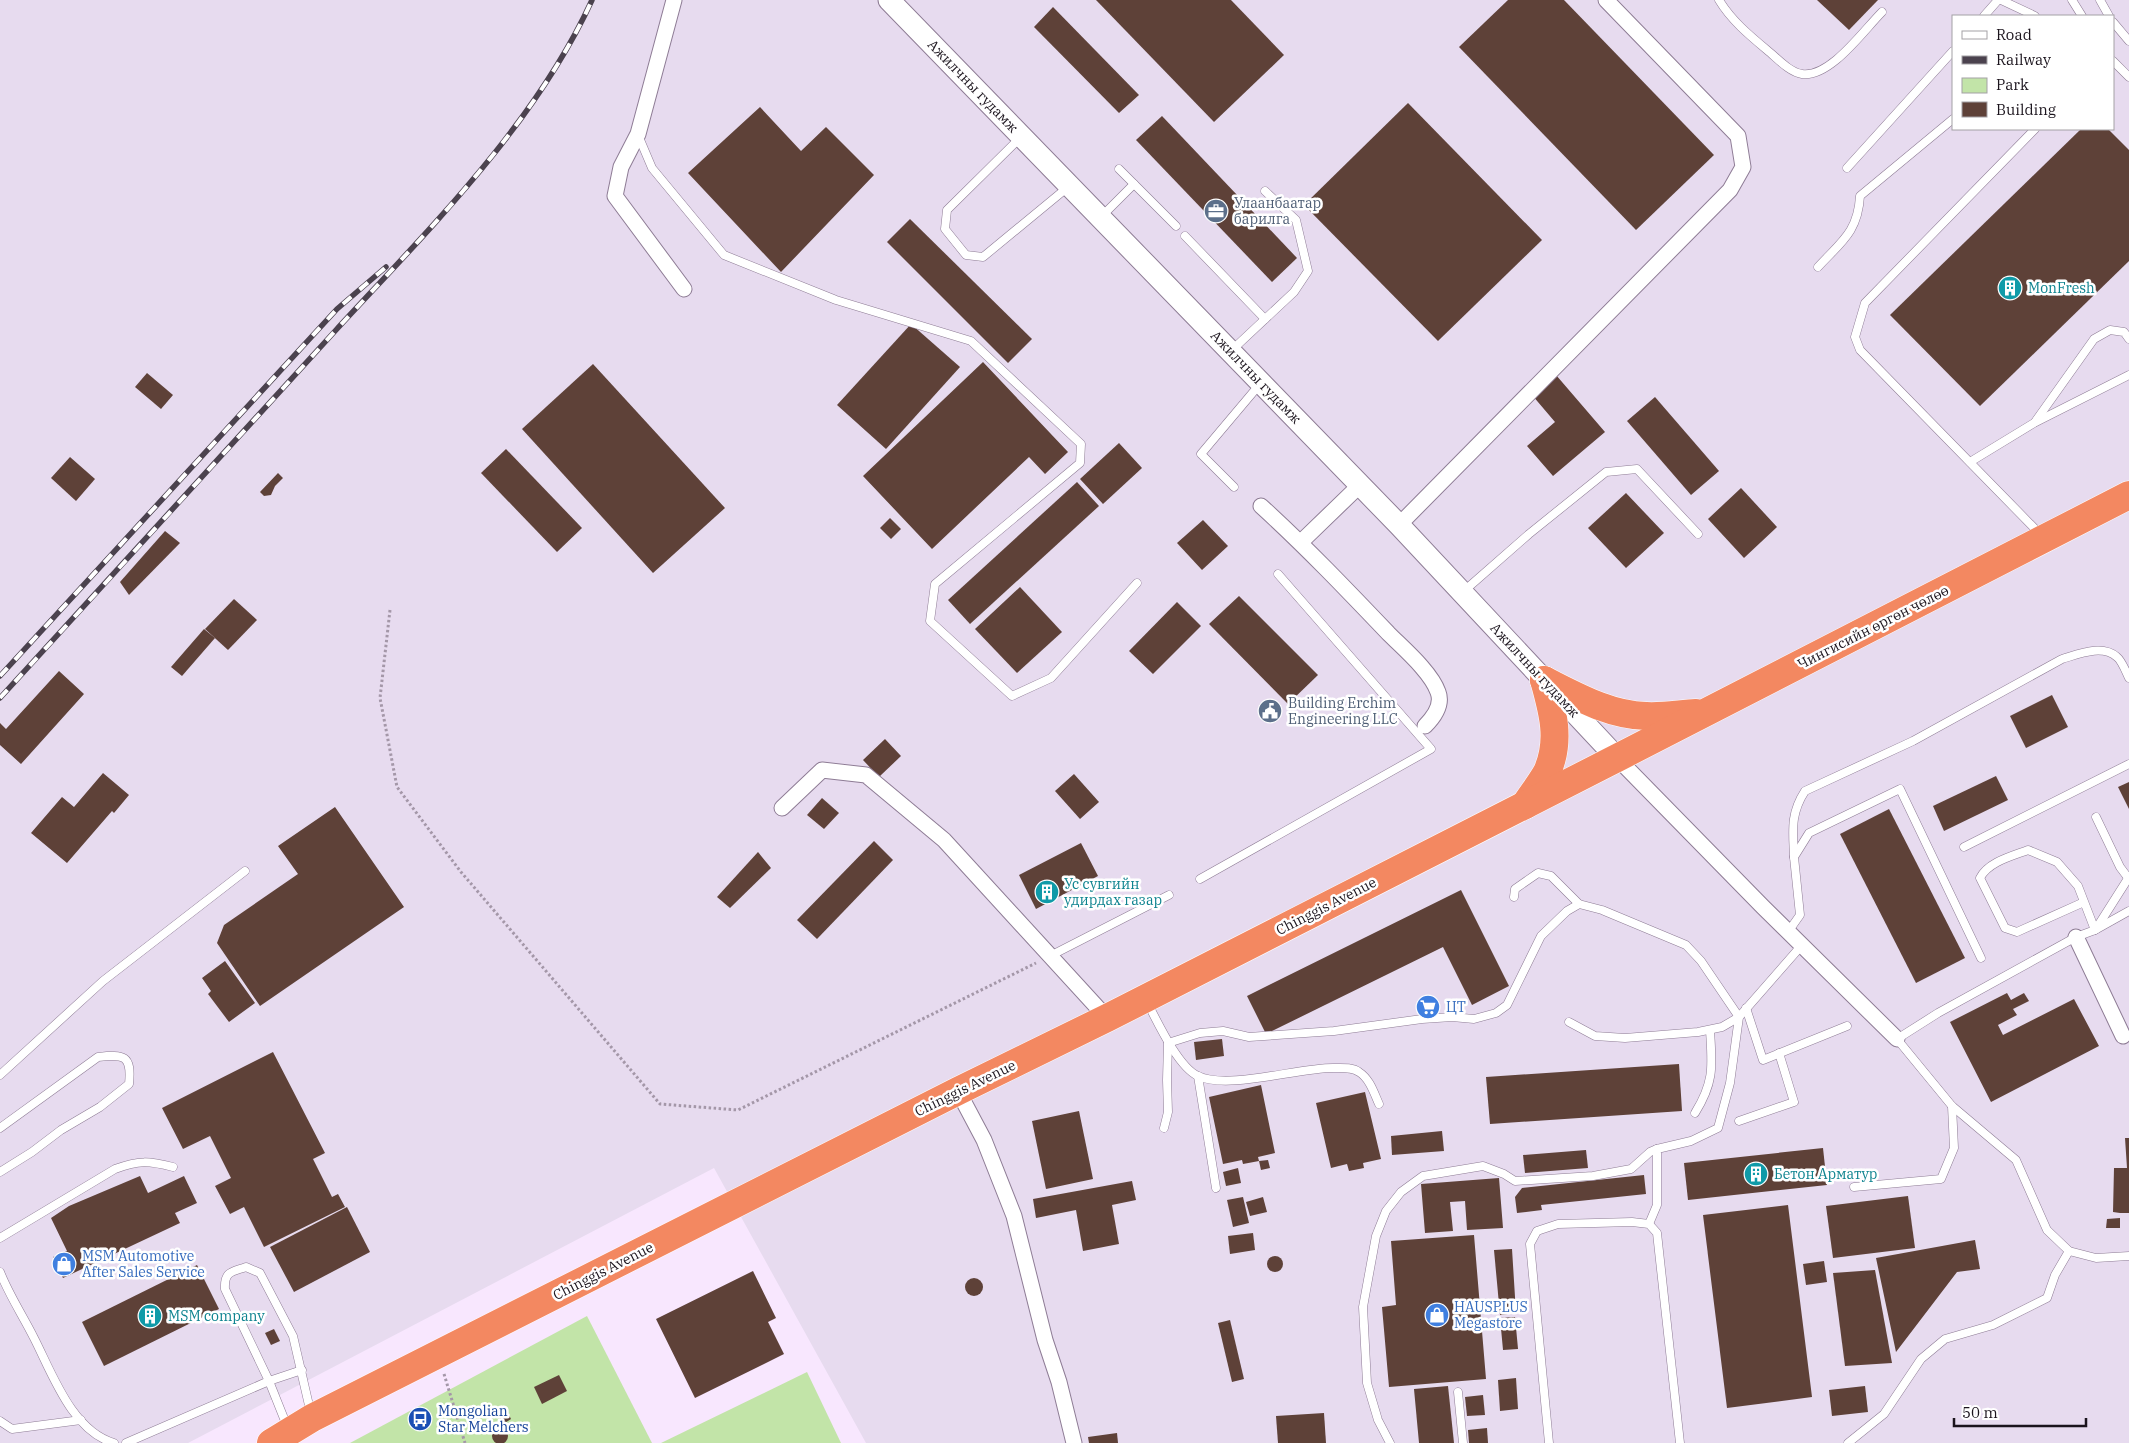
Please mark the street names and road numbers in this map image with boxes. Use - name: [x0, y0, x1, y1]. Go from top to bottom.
- street label: Ажилчны гудамж: [924, 36, 1022, 136]
- street label: Ажилчны гудамж: [1207, 327, 1305, 427]
- street label: Чингисийн өргөн чөлөө: [1794, 581, 1952, 673]
- street label: Ажилчны гудамж: [1487, 619, 1583, 721]
- street label: Chinggis Avenue: [1273, 873, 1379, 939]
- street label: Chinggis Avenue: [912, 1056, 1018, 1120]
- street label: Chinggis Avenue: [550, 1238, 656, 1304]

